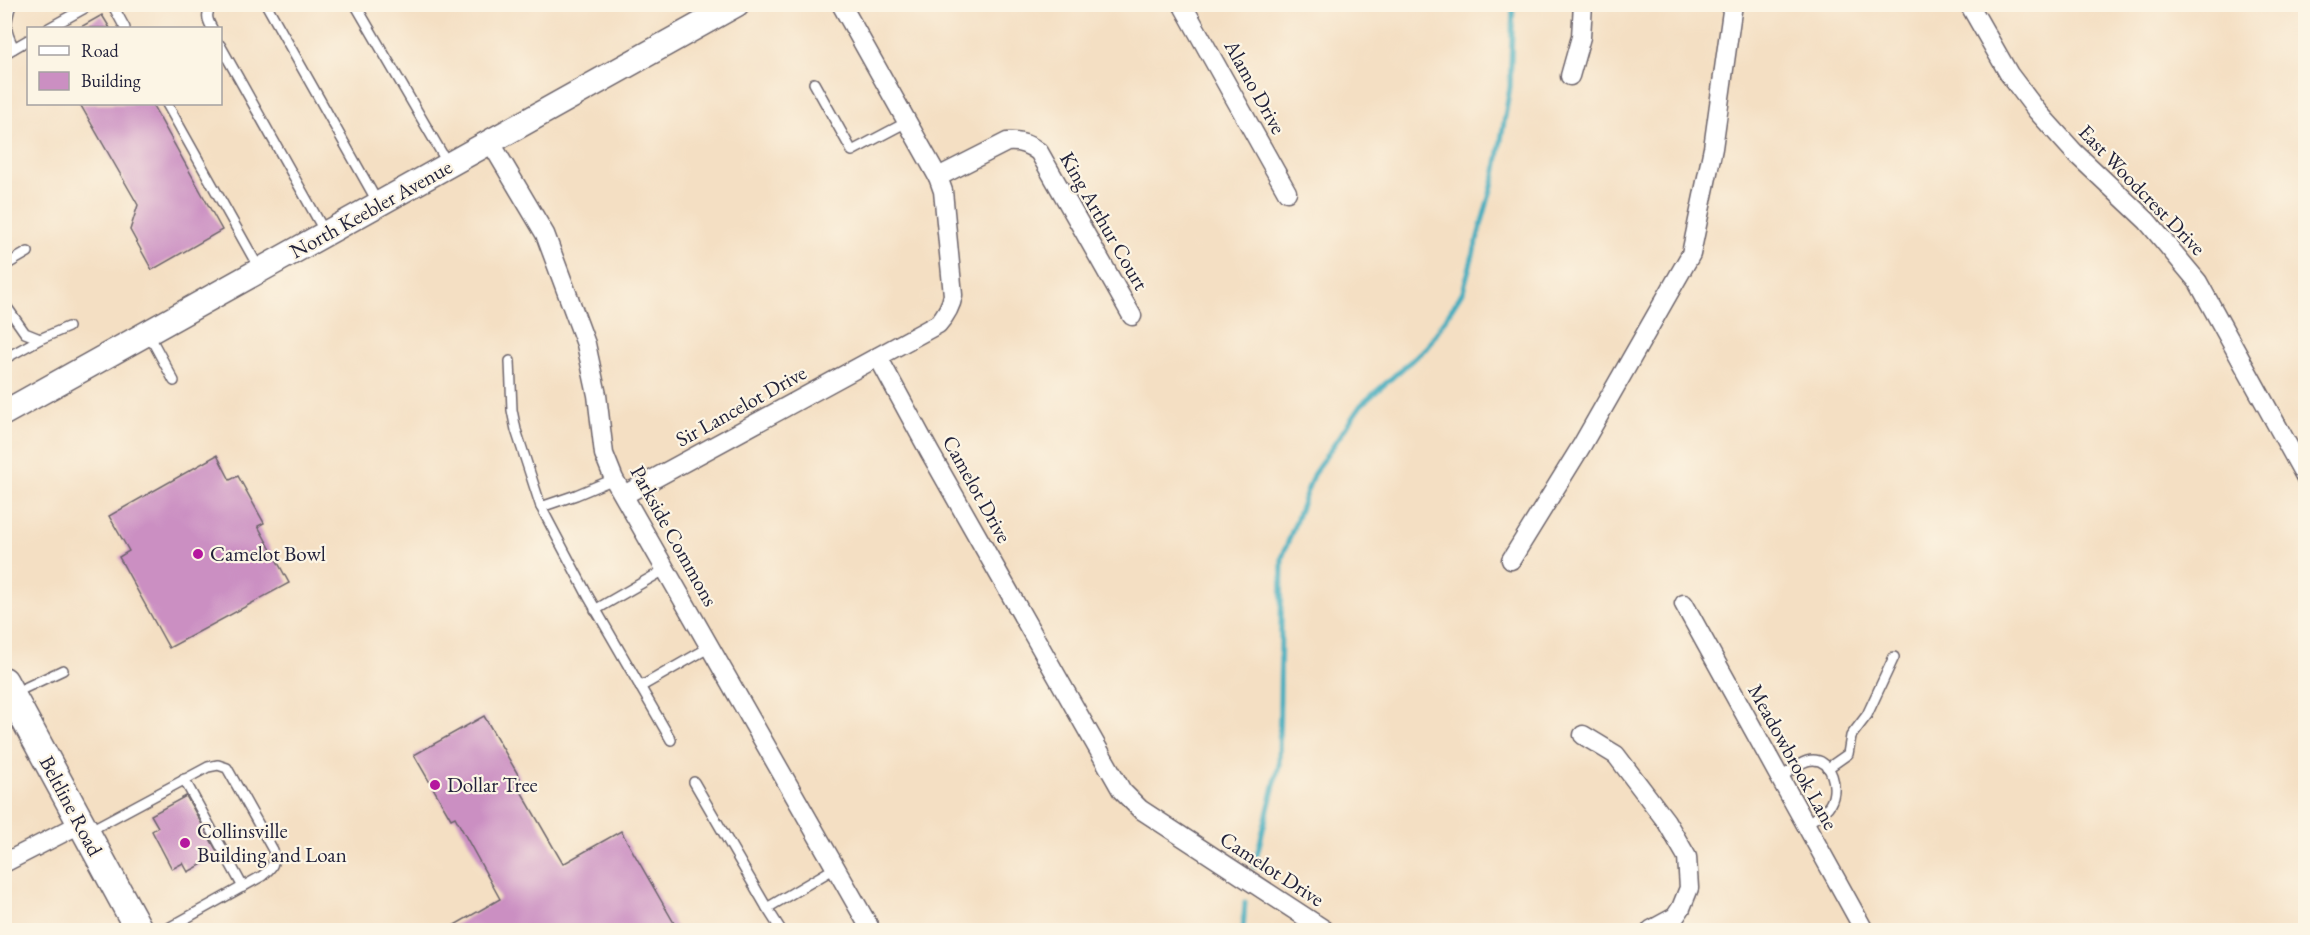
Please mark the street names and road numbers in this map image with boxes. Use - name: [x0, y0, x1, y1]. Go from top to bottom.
- street label: Alamo Drive: [1218, 34, 1292, 139]
- street label: East Woodcrest Drive: [2073, 119, 2212, 261]
- street label: King Arthur Court: [1054, 147, 1155, 295]
- street label: North Keebler Avenue: [285, 153, 457, 264]
- street label: Sir Lancelot Drive: [671, 359, 811, 453]
- street label: Camelot Drive: [937, 430, 1018, 547]
- street label: Parkside Commons: [625, 461, 724, 611]
- street label: Meadowbrook Lane: [1742, 679, 1845, 834]
- street label: Beltline Road: [34, 751, 109, 861]
- street label: Camelot Drive: [1215, 825, 1329, 912]

